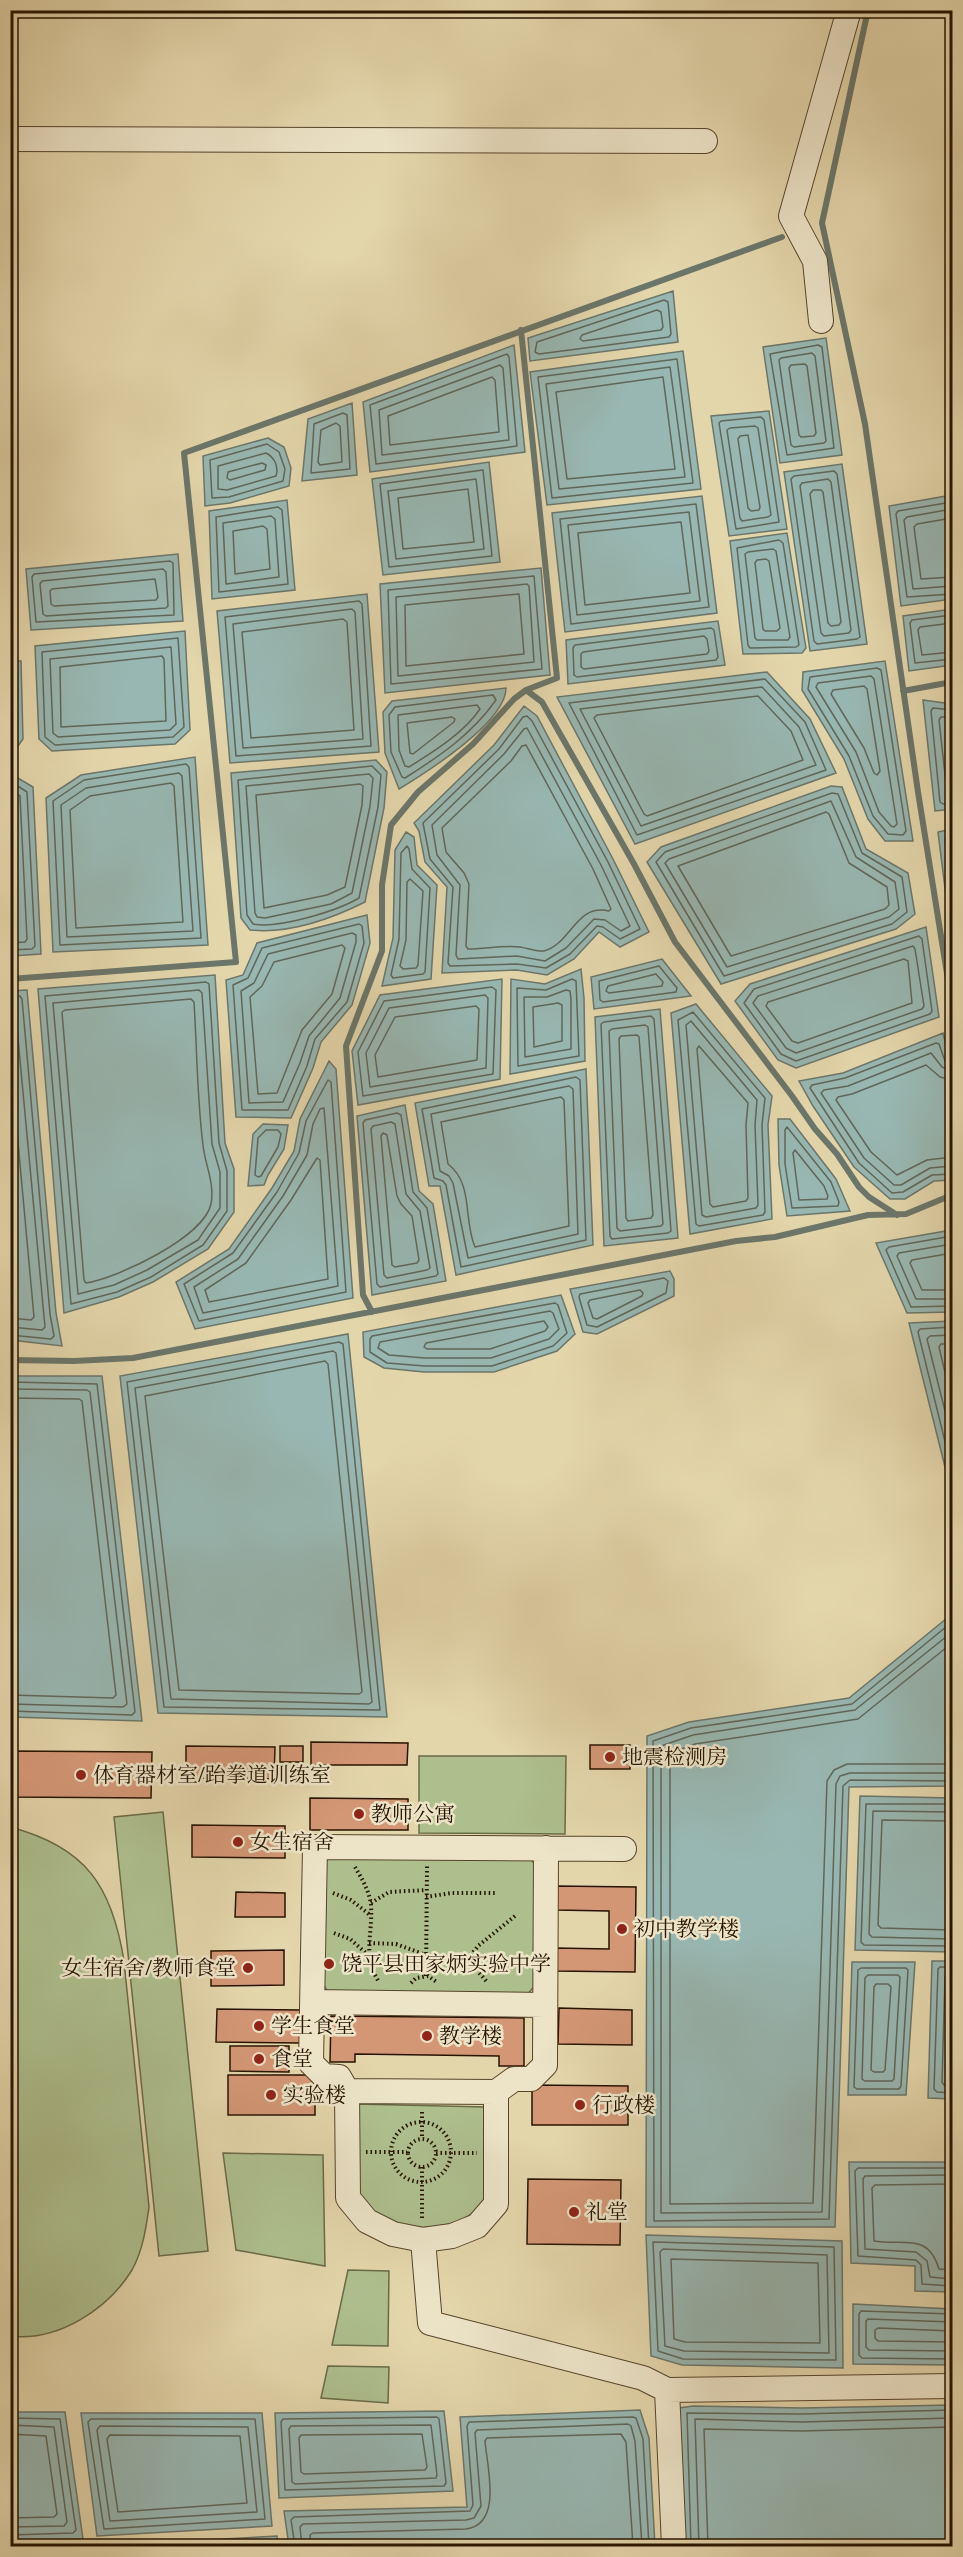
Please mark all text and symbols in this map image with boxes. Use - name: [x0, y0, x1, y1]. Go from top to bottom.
- place label: 地震检测房: [622, 1743, 727, 1772]
- marker: 地震检测房: [603, 1750, 617, 1764]
- place label: 体育器材室/跆拳道训练室: [93, 1761, 331, 1790]
- marker: 体育器材室/跆拳道训练室: [74, 1768, 88, 1782]
- place label: 教师公寓: [371, 1800, 455, 1829]
- marker: 教师公寓: [352, 1807, 366, 1821]
- place label: 女生宿舍: [250, 1828, 334, 1857]
- marker: 女生宿舍: [231, 1835, 245, 1849]
- place label: 初中教学楼: [634, 1915, 739, 1944]
- marker: 初中教学楼: [615, 1922, 629, 1936]
- place label: 饶平县田家炳实验中学: [341, 1950, 551, 1979]
- place label: 女生宿舍/教师食堂: [61, 1954, 236, 1983]
- marker: 饶平县田家炳实验中学: [322, 1957, 336, 1971]
- marker: 女生宿舍/教师食堂: [241, 1961, 255, 1975]
- place label: 学生食堂: [271, 2012, 355, 2041]
- marker: 学生食堂: [252, 2019, 266, 2033]
- place label: 教学楼: [439, 2022, 502, 2051]
- marker: 教学楼: [420, 2029, 434, 2043]
- place label: 食堂: [271, 2045, 313, 2074]
- marker: 食堂: [252, 2052, 266, 2066]
- place label: 实验楼: [283, 2081, 346, 2110]
- marker: 实验楼: [264, 2088, 278, 2102]
- place label: 行政楼: [592, 2091, 655, 2120]
- marker: 行政楼: [573, 2098, 587, 2112]
- place label: 礼堂: [586, 2198, 628, 2227]
- marker: 礼堂: [567, 2205, 581, 2219]

